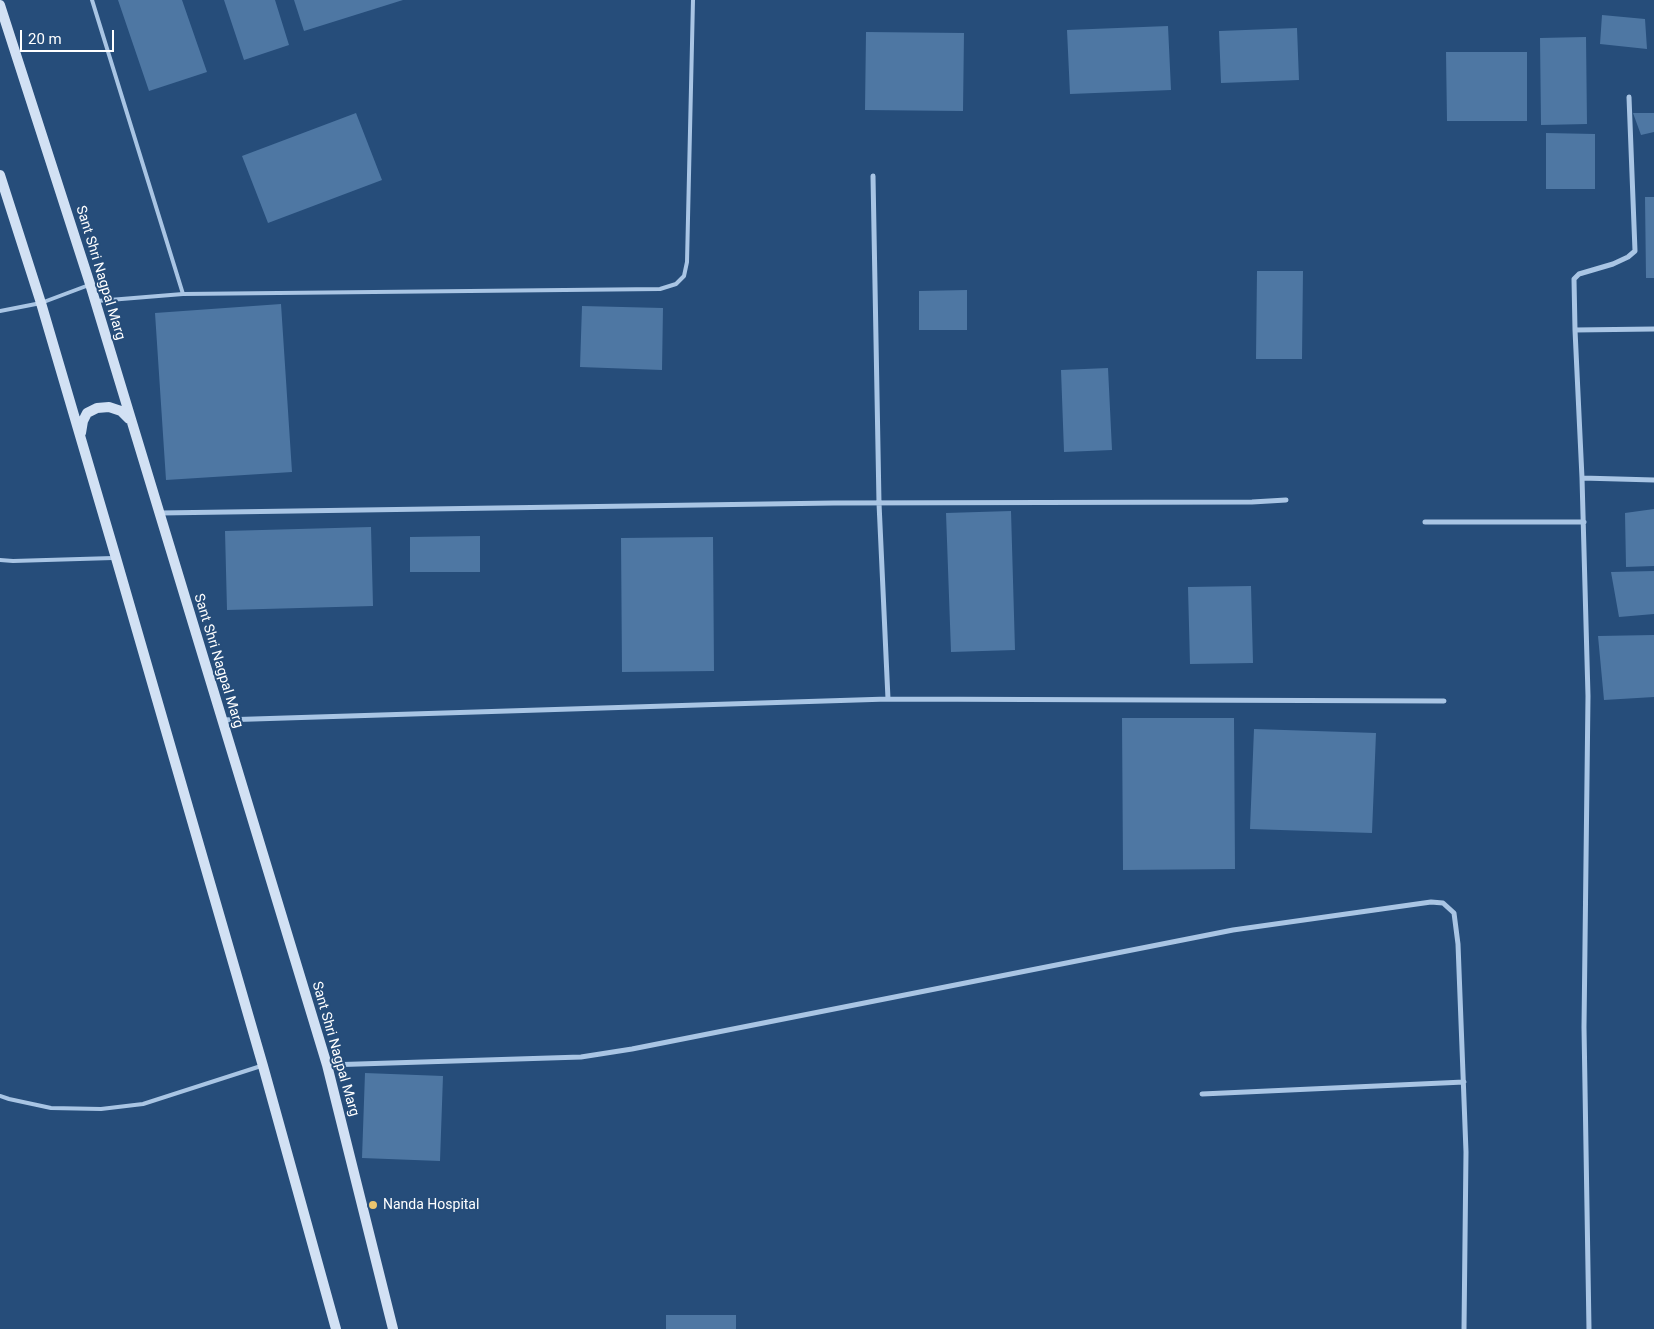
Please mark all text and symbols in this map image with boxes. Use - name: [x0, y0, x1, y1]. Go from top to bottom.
- scale bar: [22, 20, 116, 52]
- text: 20 m: [28, 30, 62, 48]
- street label: Sant Shri Nagpal Marg: [72, 204, 128, 342]
- street label: Sant Shri Nagpal Marg: [190, 592, 246, 730]
- street label: Sant Shri Nagpal Marg: [308, 980, 362, 1118]
- place label: Nanda Hospital: [383, 1197, 479, 1213]
- marker: Nanda Hospital: [367, 1199, 379, 1211]

